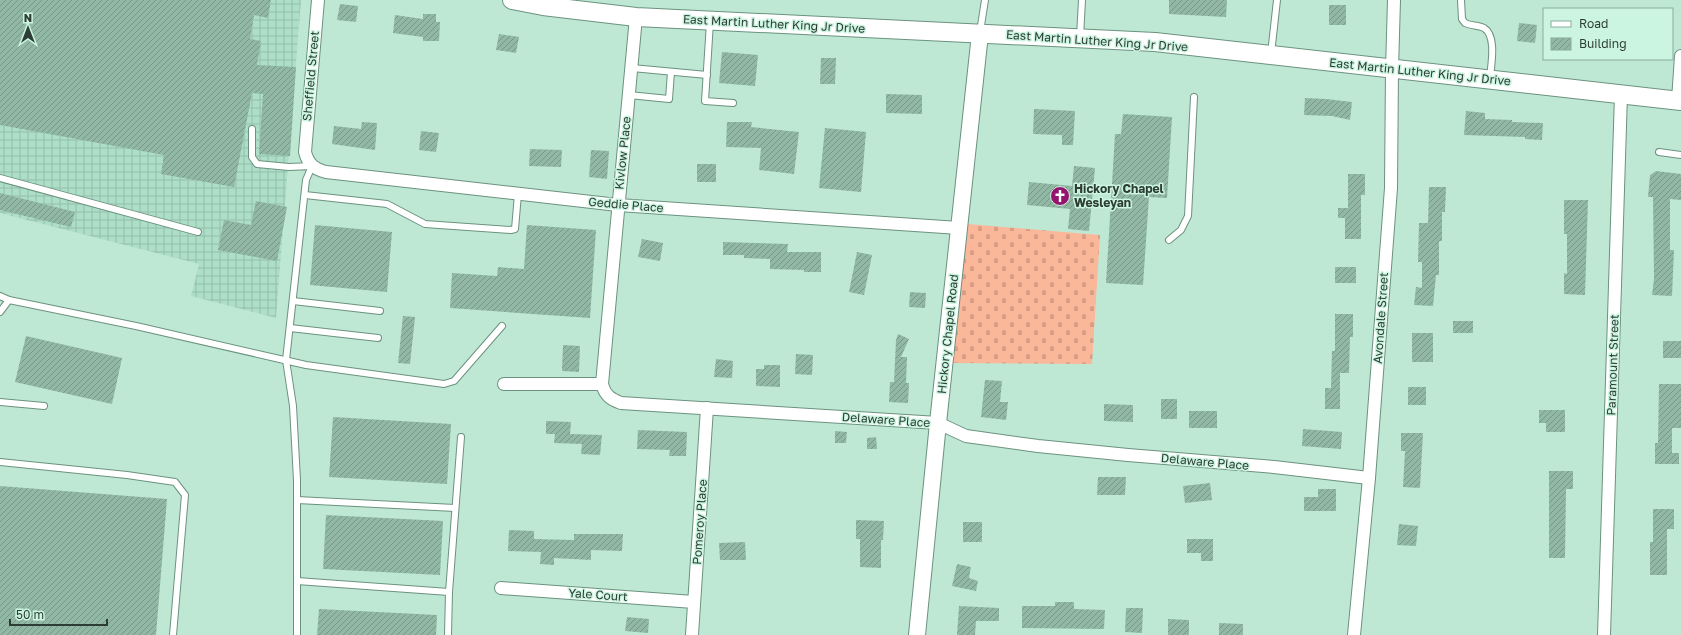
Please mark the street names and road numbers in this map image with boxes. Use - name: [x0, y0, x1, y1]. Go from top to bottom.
- street label: East Martin Luther King Jr Drive: [682, 11, 866, 36]
- street label: East Martin Luther King Jr Drive: [1005, 27, 1189, 54]
- street label: Sheffield Street: [299, 30, 322, 122]
- street label: East Martin Luther King Jr Drive: [1328, 55, 1512, 89]
- street label: Kivlow Place: [611, 115, 634, 190]
- street label: Geddie Place: [588, 194, 664, 215]
- street label: Avondale Street: [1370, 271, 1391, 364]
- street label: Hickory Chapel Road: [934, 273, 961, 395]
- street label: Paramount Street: [1603, 314, 1622, 416]
- street label: Delaware Place: [841, 409, 931, 430]
- street label: Delaware Place: [1160, 450, 1250, 473]
- street label: Pomeroy Place: [689, 479, 710, 565]
- street label: Yale Court: [568, 585, 628, 604]

